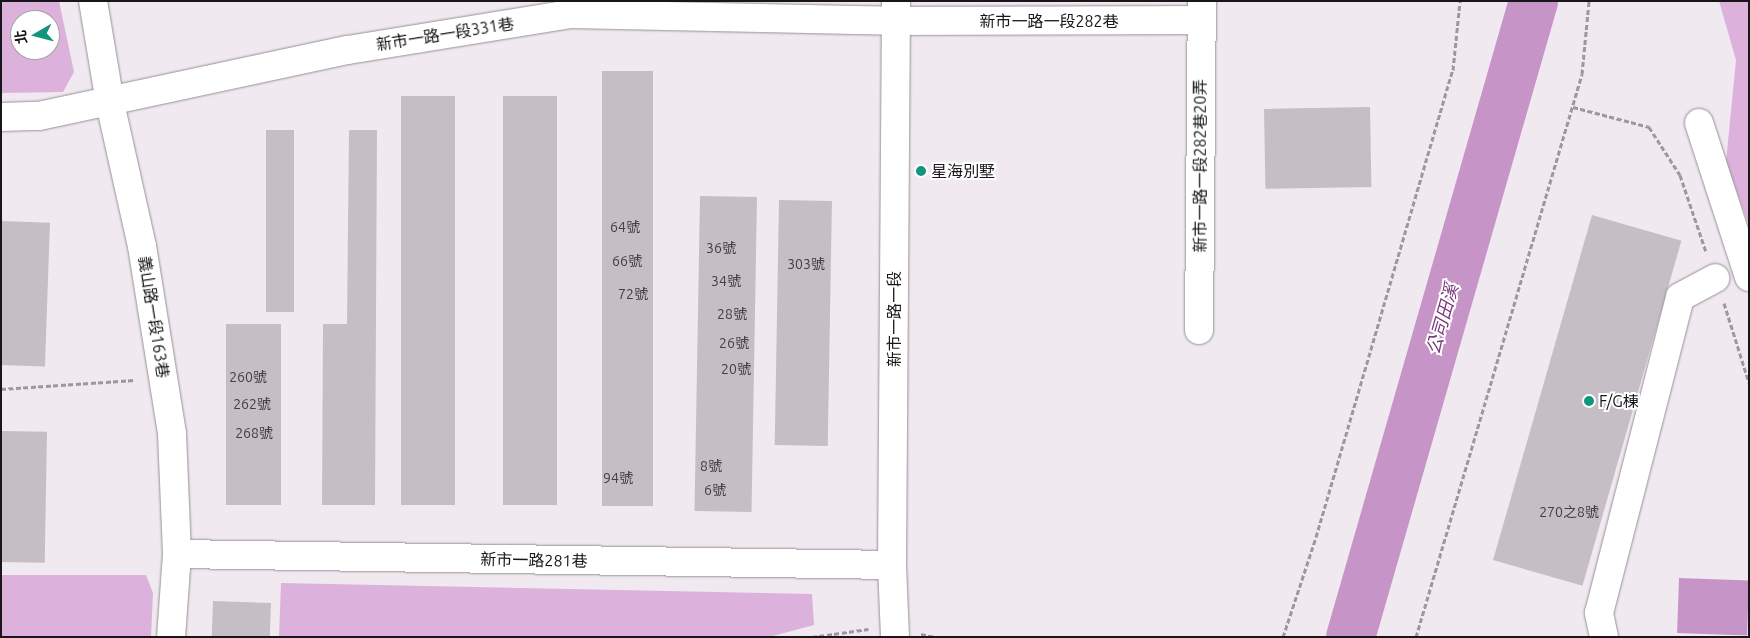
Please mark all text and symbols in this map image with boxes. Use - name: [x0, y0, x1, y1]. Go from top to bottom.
- north arrow: [10, 10, 60, 60]
- street label: 新市一路一段282巷: [979, 11, 1119, 31]
- street label: 新市一路一段331巷: [375, 14, 515, 54]
- text: 北: [12, 29, 30, 45]
- street label: 新市一路一段282巷20弄: [1190, 79, 1210, 253]
- place label: 星海別墅: [931, 161, 995, 181]
- marker: 星海別墅: [915, 165, 927, 177]
- house number: 64號: [610, 219, 640, 235]
- house number: 36號: [706, 240, 736, 256]
- house number: 66號: [612, 253, 642, 269]
- street label: 義山路一段163巷: [135, 255, 173, 379]
- house number: 303號: [787, 256, 825, 272]
- street label: 新市一路一段: [884, 271, 904, 367]
- house number: 34號: [711, 273, 741, 289]
- water label: 公司田溪: [1422, 281, 1462, 357]
- house number: 72號: [618, 286, 648, 302]
- house number: 28號: [717, 306, 747, 322]
- house number: 26號: [719, 335, 749, 351]
- house number: 20號: [721, 361, 751, 377]
- house number: 260號: [229, 369, 267, 385]
- place label: F/G棟: [1599, 391, 1639, 411]
- marker: F/G棟: [1583, 395, 1595, 407]
- house number: 262號: [233, 396, 271, 412]
- house number: 268號: [235, 425, 273, 441]
- house number: 8號: [700, 458, 722, 474]
- house number: 94號: [603, 470, 633, 486]
- house number: 6號: [704, 482, 726, 498]
- house number: 270之8號: [1539, 504, 1599, 520]
- street label: 新市一路281巷: [480, 549, 588, 571]

